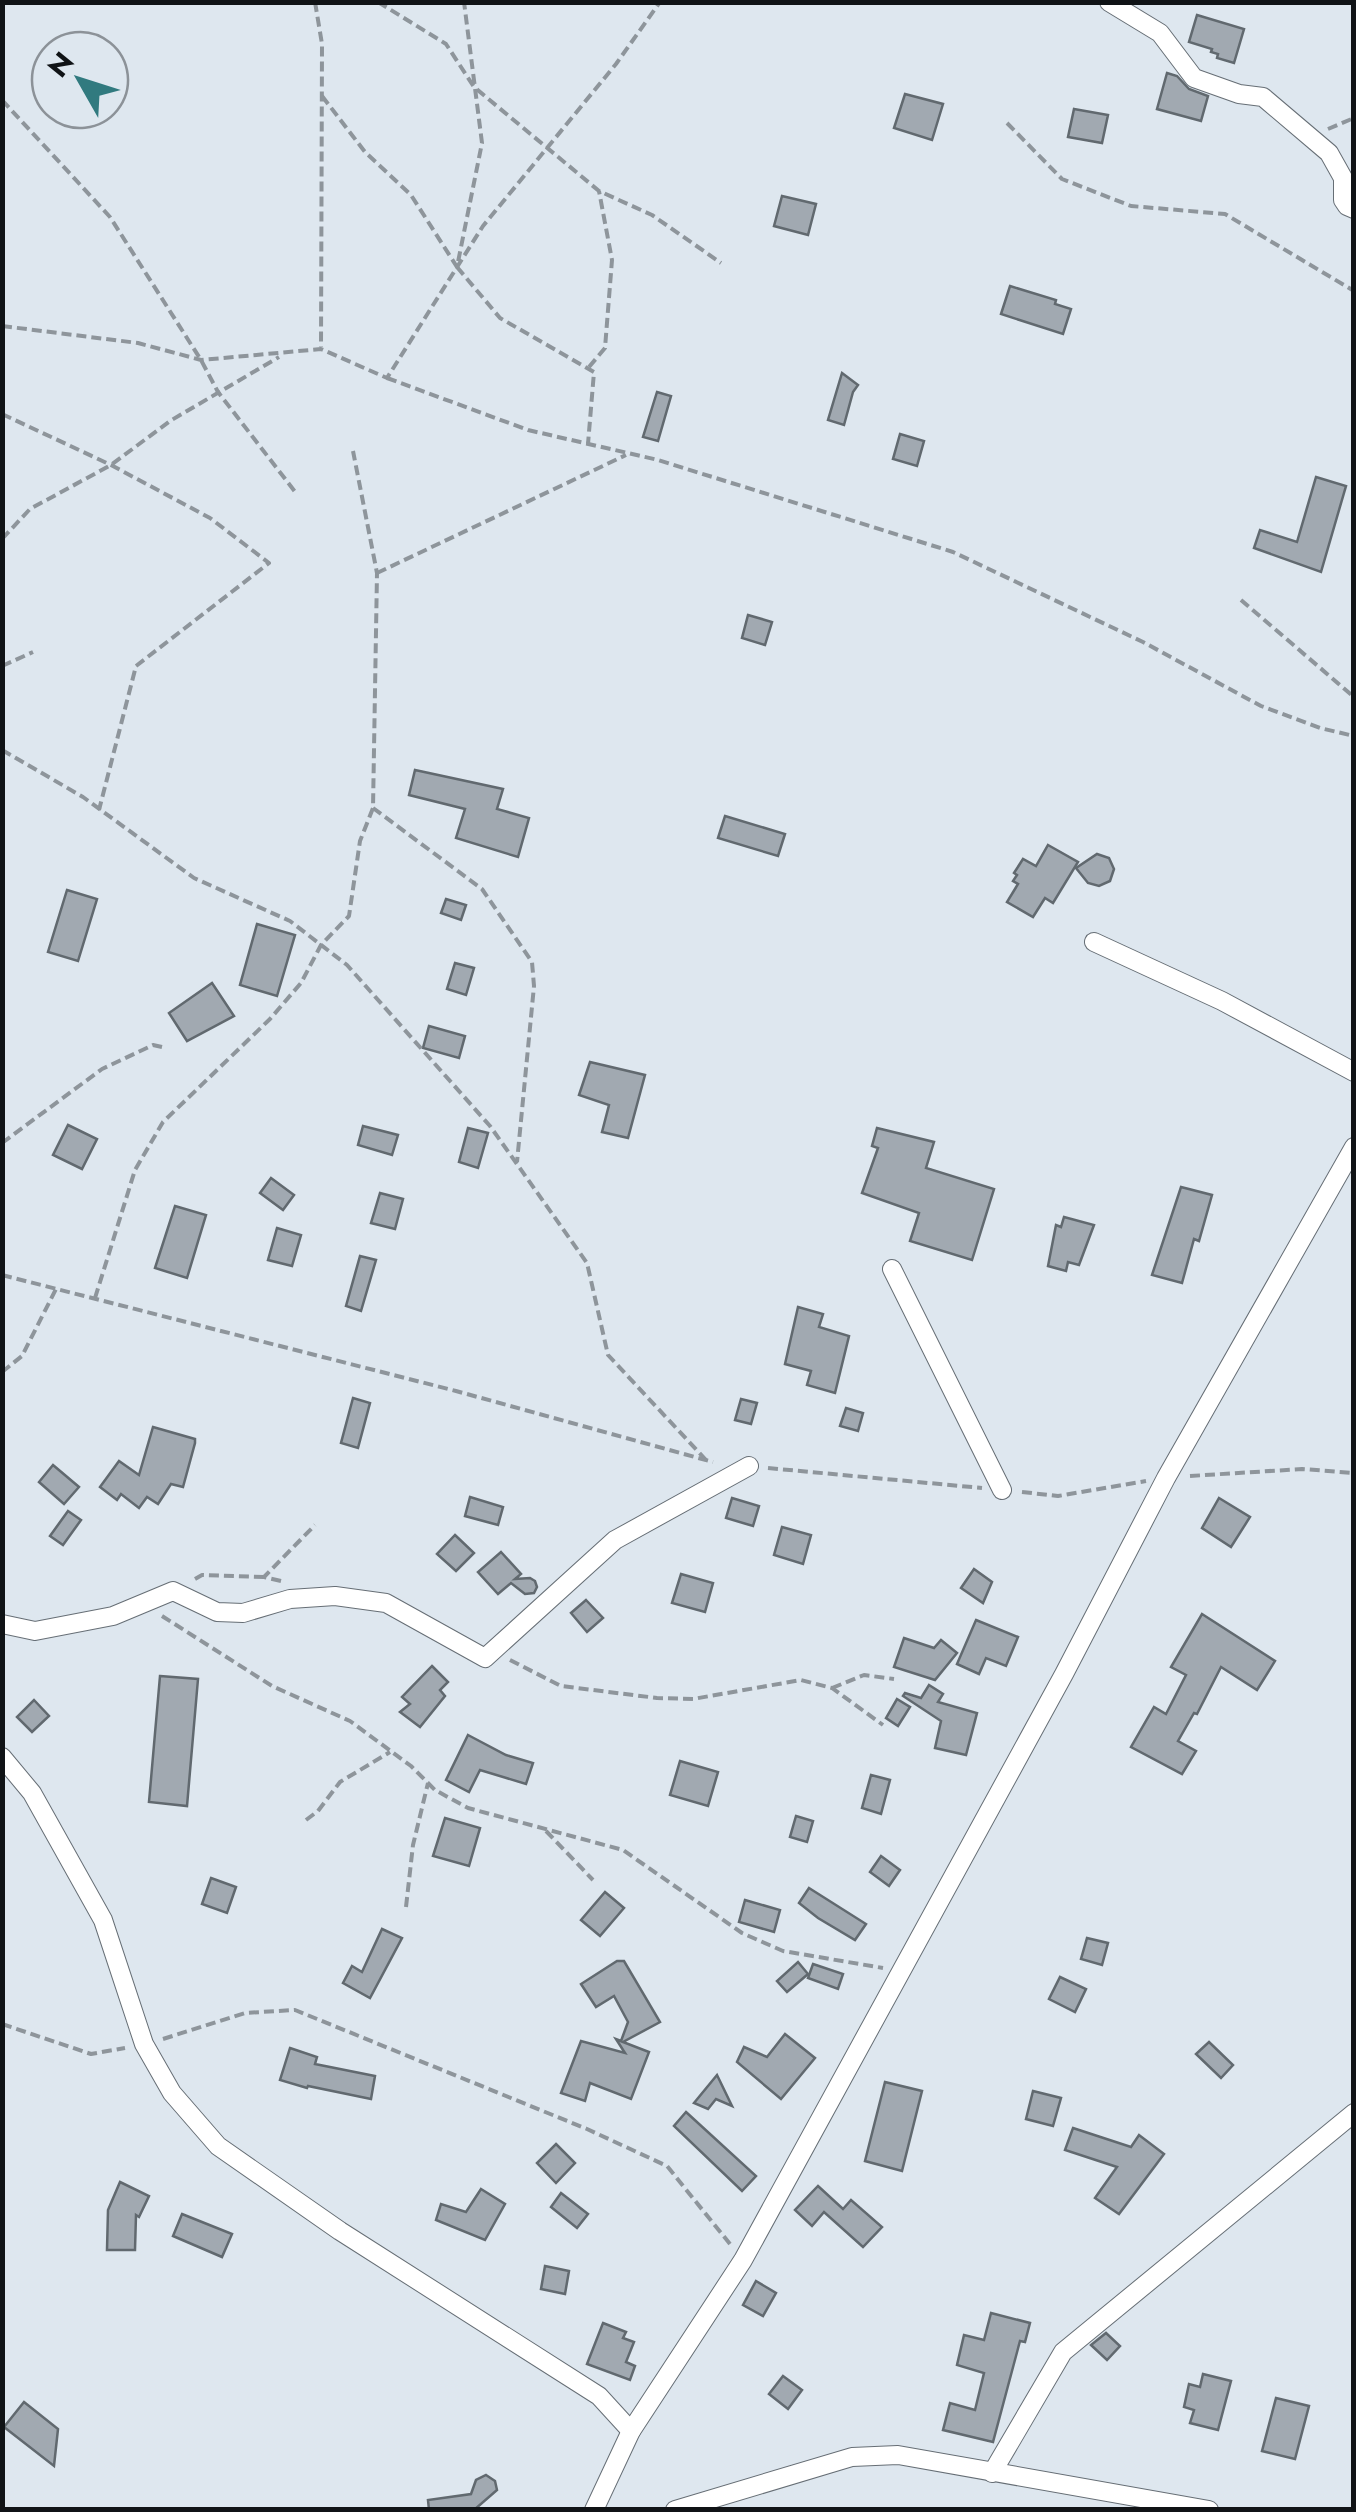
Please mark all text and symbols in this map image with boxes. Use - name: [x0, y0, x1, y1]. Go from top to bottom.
- north arrow: [30, 30, 130, 130]
- text: N: [38, 43, 84, 86]

